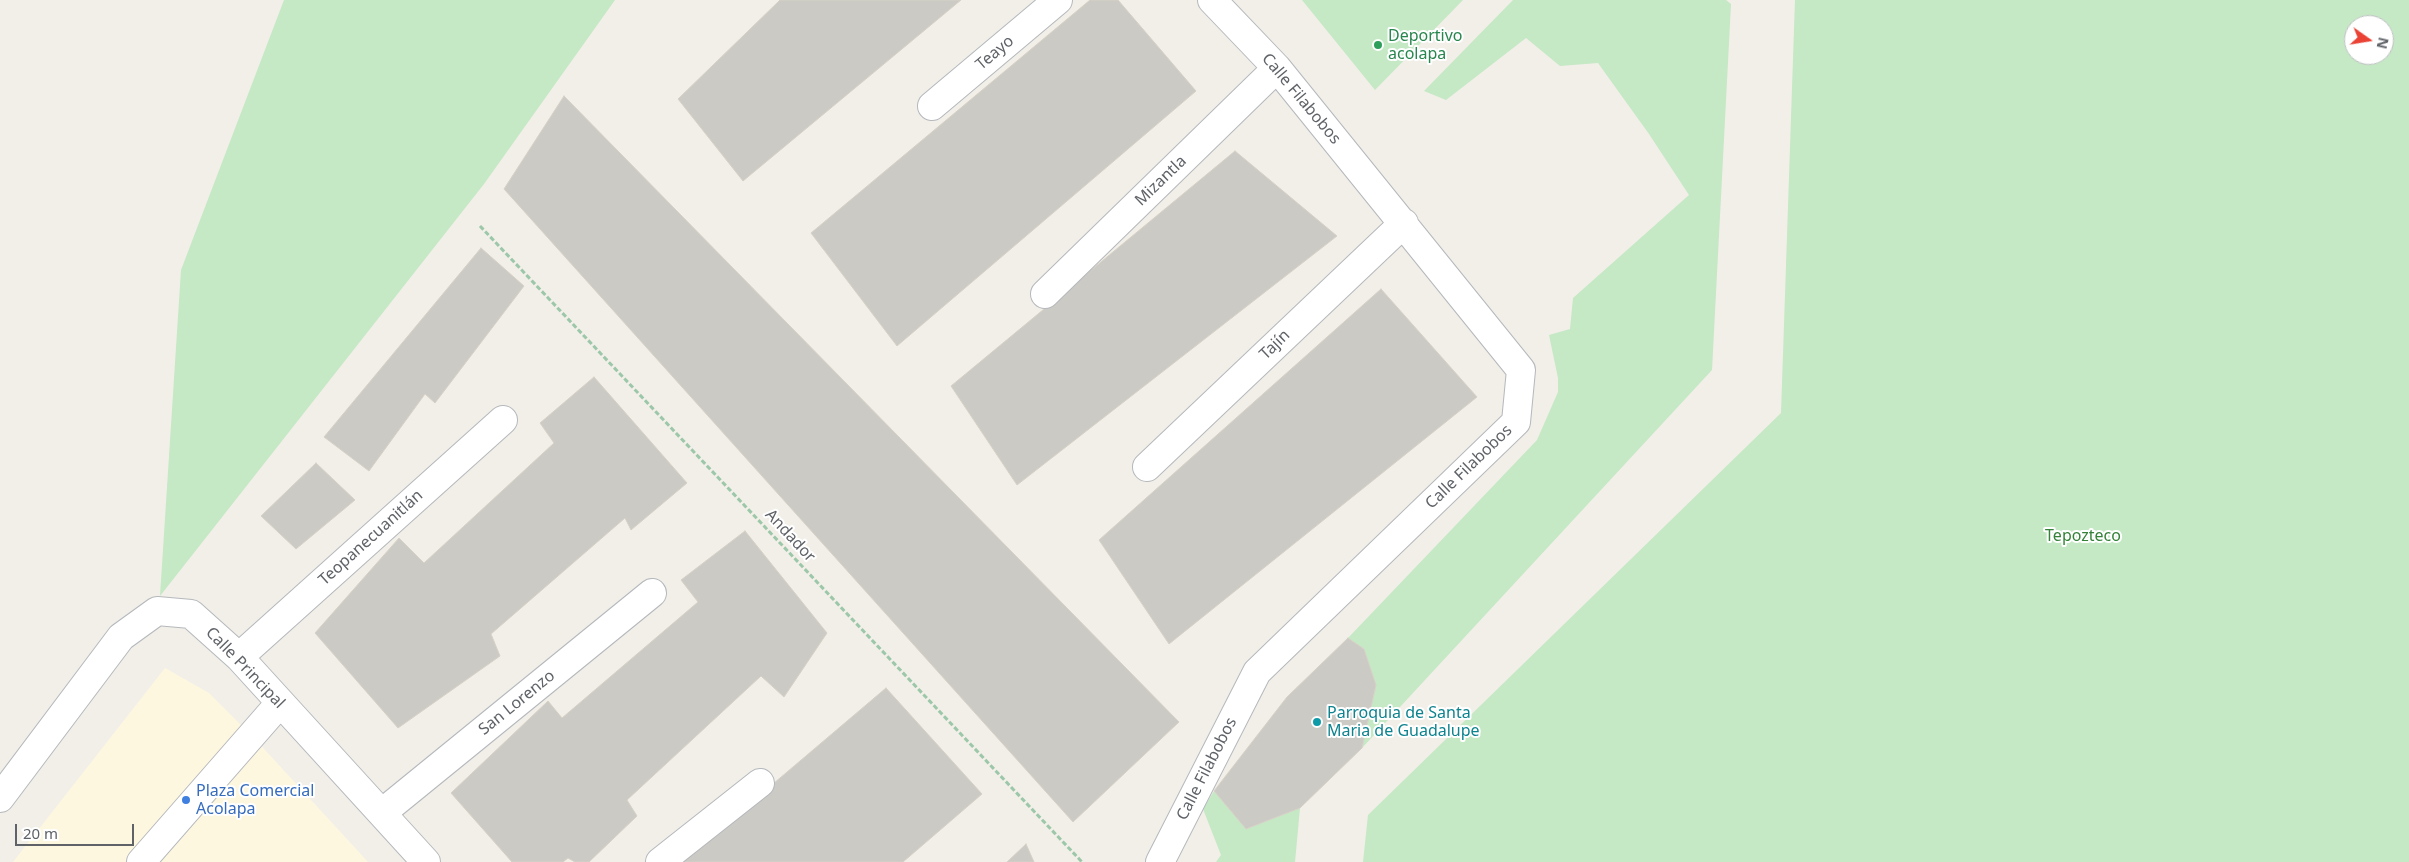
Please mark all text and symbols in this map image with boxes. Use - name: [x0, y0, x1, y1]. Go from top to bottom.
- north arrow: [2344, 15, 2394, 65]
- place label: Deportivo acolapa: [1388, 26, 1463, 64]
- street label: Teayo: [972, 32, 1018, 74]
- text: N: [2373, 36, 2394, 51]
- marker: Deportivo acolapa: [1372, 39, 1384, 51]
- street label: Calle Filabobos: [1257, 50, 1345, 148]
- street label: Mizantla: [1131, 152, 1191, 210]
- street label: Tajín: [1256, 326, 1294, 364]
- street label: Calle Filabobos: [1422, 421, 1516, 513]
- street label: Teopanecuanitlán: [315, 486, 427, 590]
- street label: Andador: [761, 506, 819, 566]
- park label: Tepozteco: [2045, 526, 2121, 546]
- street label: Calle Principal: [201, 623, 289, 713]
- street label: San Lorenzo: [475, 667, 559, 739]
- place label: Parroquia de Santa Maria de Guadalupe: [1327, 703, 1480, 741]
- street label: Calle Filabobos: [1173, 714, 1241, 824]
- marker: Parroquia de Santa Maria de Guadalupe: [1311, 716, 1323, 728]
- place label: Plaza Comercial Acolapa: [196, 781, 314, 819]
- marker: Plaza Comercial Acolapa: [180, 794, 192, 806]
- scale bar: [18, 814, 136, 846]
- text: 20 m: [23, 823, 58, 843]

